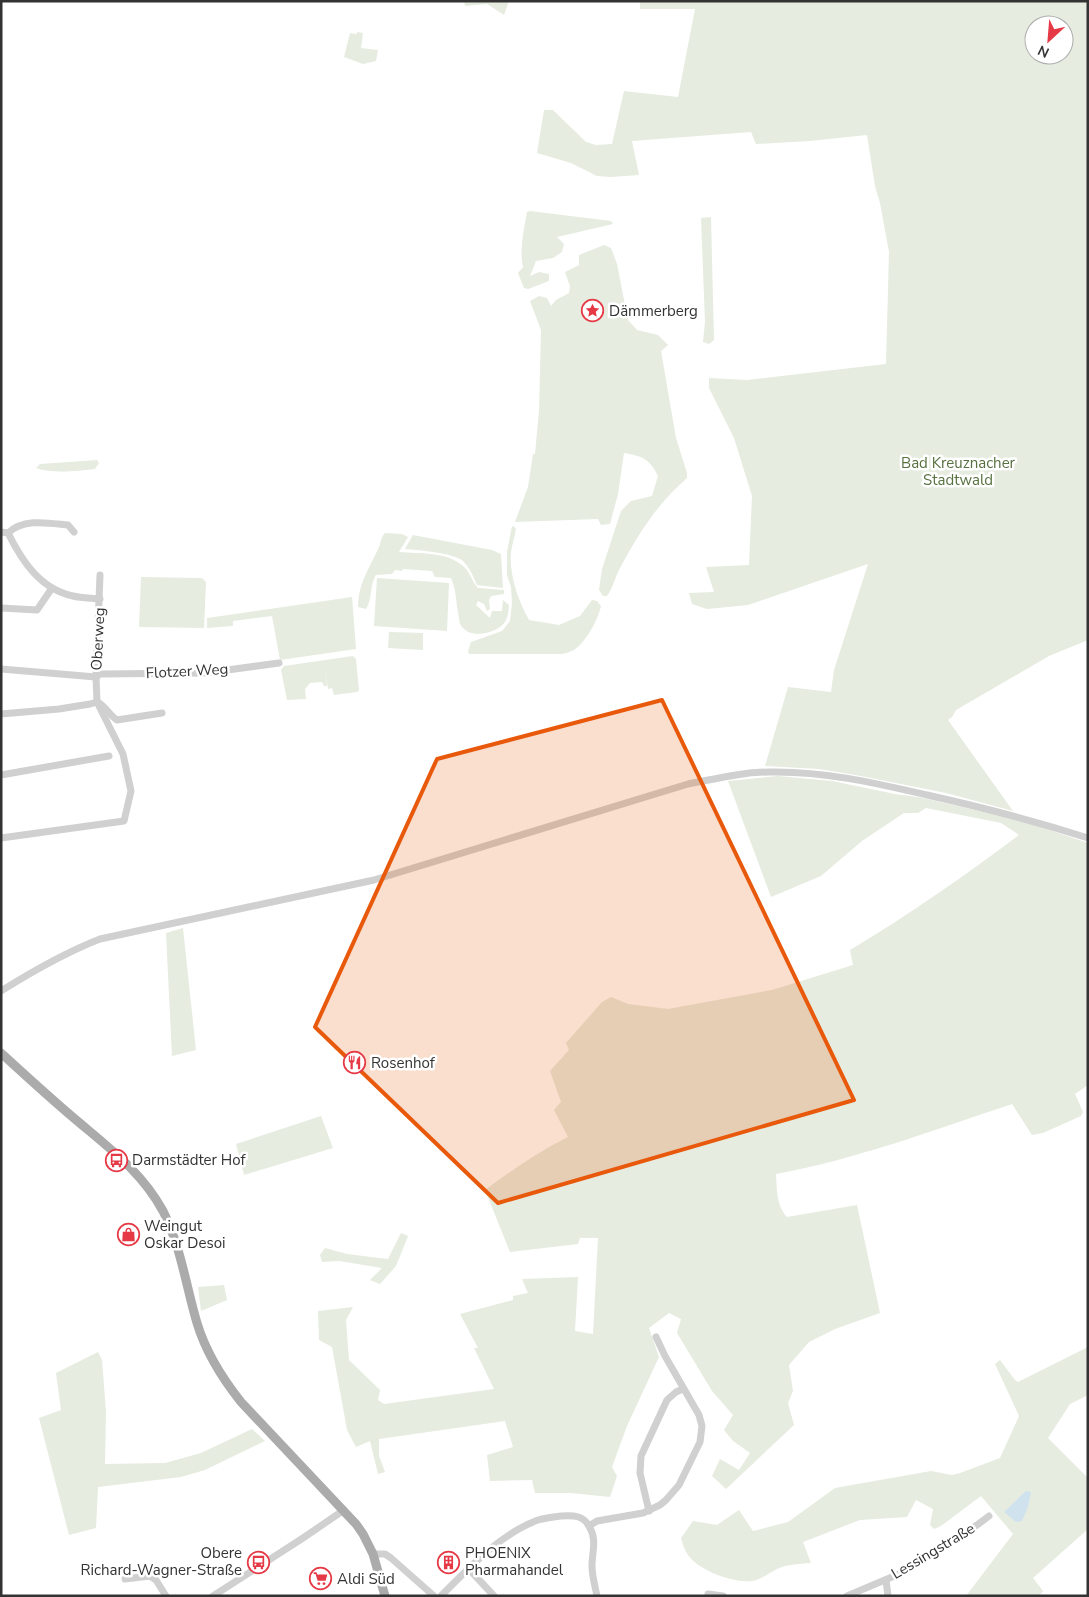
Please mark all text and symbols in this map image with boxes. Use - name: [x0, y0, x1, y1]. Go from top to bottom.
- north arrow: [1024, 15, 1074, 65]
- text: N: [1035, 40, 1052, 62]
- place icon: Dämmerberg: [581, 299, 605, 323]
- place label: Dämmerberg: [609, 301, 698, 321]
- park label: Bad Kreuznacher Stadtwald: [901, 453, 1016, 490]
- street label: Oberweg: [86, 607, 110, 671]
- street label: Flotzer Weg: [145, 659, 229, 683]
- restaurant icon: Rosenhof: [343, 1051, 367, 1075]
- place label: Rosenhof: [371, 1053, 436, 1073]
- bus stop icon: Darmstädter Hof: [104, 1148, 128, 1172]
- place label: Darmstädter Hof: [132, 1150, 246, 1170]
- place label: Weingut Oskar Desoi: [144, 1216, 225, 1253]
- shop icon: Weingut Oskar Desoi: [116, 1223, 140, 1247]
- street label: Lessingstraße: [888, 1518, 978, 1584]
- place label: Obere Richard-Wagner-Straße: [81, 1543, 242, 1580]
- place label: PHOENIX Pharmahandel: [465, 1543, 564, 1580]
- bus stop icon: Obere Richard-Wagner-Straße: [246, 1550, 270, 1574]
- building icon: PHOENIX Pharmahandel: [437, 1550, 461, 1574]
- supermarket icon: Aldi Süd: [309, 1567, 333, 1591]
- place label: Aldi Süd: [337, 1569, 395, 1589]

